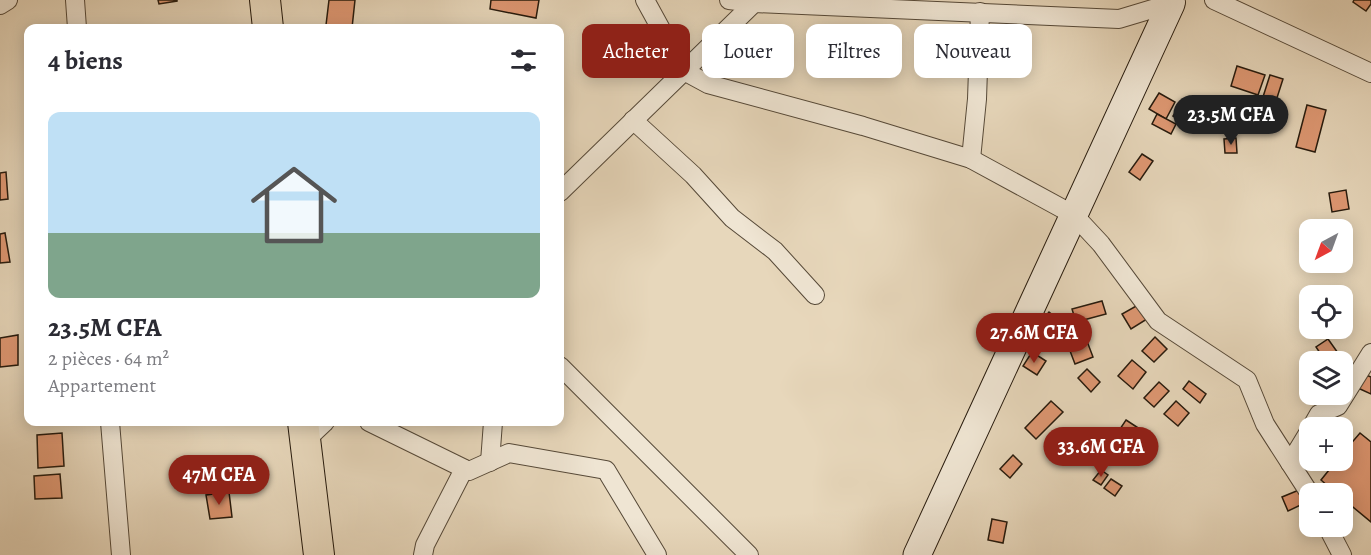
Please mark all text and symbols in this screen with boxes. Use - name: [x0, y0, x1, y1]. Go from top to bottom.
- chip: Acheter: [582, 24, 690, 78]
- chip: Louer: [702, 24, 794, 78]
- chip: Filtres: [806, 24, 902, 78]
- chip: Nouveau: [914, 24, 1032, 78]
- text: 4 biens: [48, 43, 123, 78]
- icon: filters: [507, 44, 540, 77]
- pin: 23.5M CFA: [1162, 95, 1300, 146]
- text: 23.5M CFA: [1187, 101, 1275, 128]
- icon: home: [240, 151, 348, 259]
- north arrow: [1299, 219, 1353, 273]
- map controls: [1299, 219, 1353, 537]
- button: locate: [1299, 285, 1353, 339]
- text: 23.5M CFA: [48, 310, 162, 345]
- pin: 27.6M CFA: [965, 313, 1103, 364]
- text: 27.6M CFA: [990, 319, 1078, 346]
- text: 2 pièces · 64 m²: [48, 345, 169, 372]
- button: layers: [1299, 351, 1353, 405]
- text: Appartement: [48, 372, 156, 399]
- button: +: [1299, 417, 1353, 471]
- pin: 33.6M CFA: [1032, 427, 1170, 478]
- text: 33.6M CFA: [1057, 433, 1145, 460]
- pin: 47M CFA: [164, 455, 274, 506]
- text: 47M CFA: [183, 461, 255, 488]
- button: −: [1299, 483, 1353, 537]

